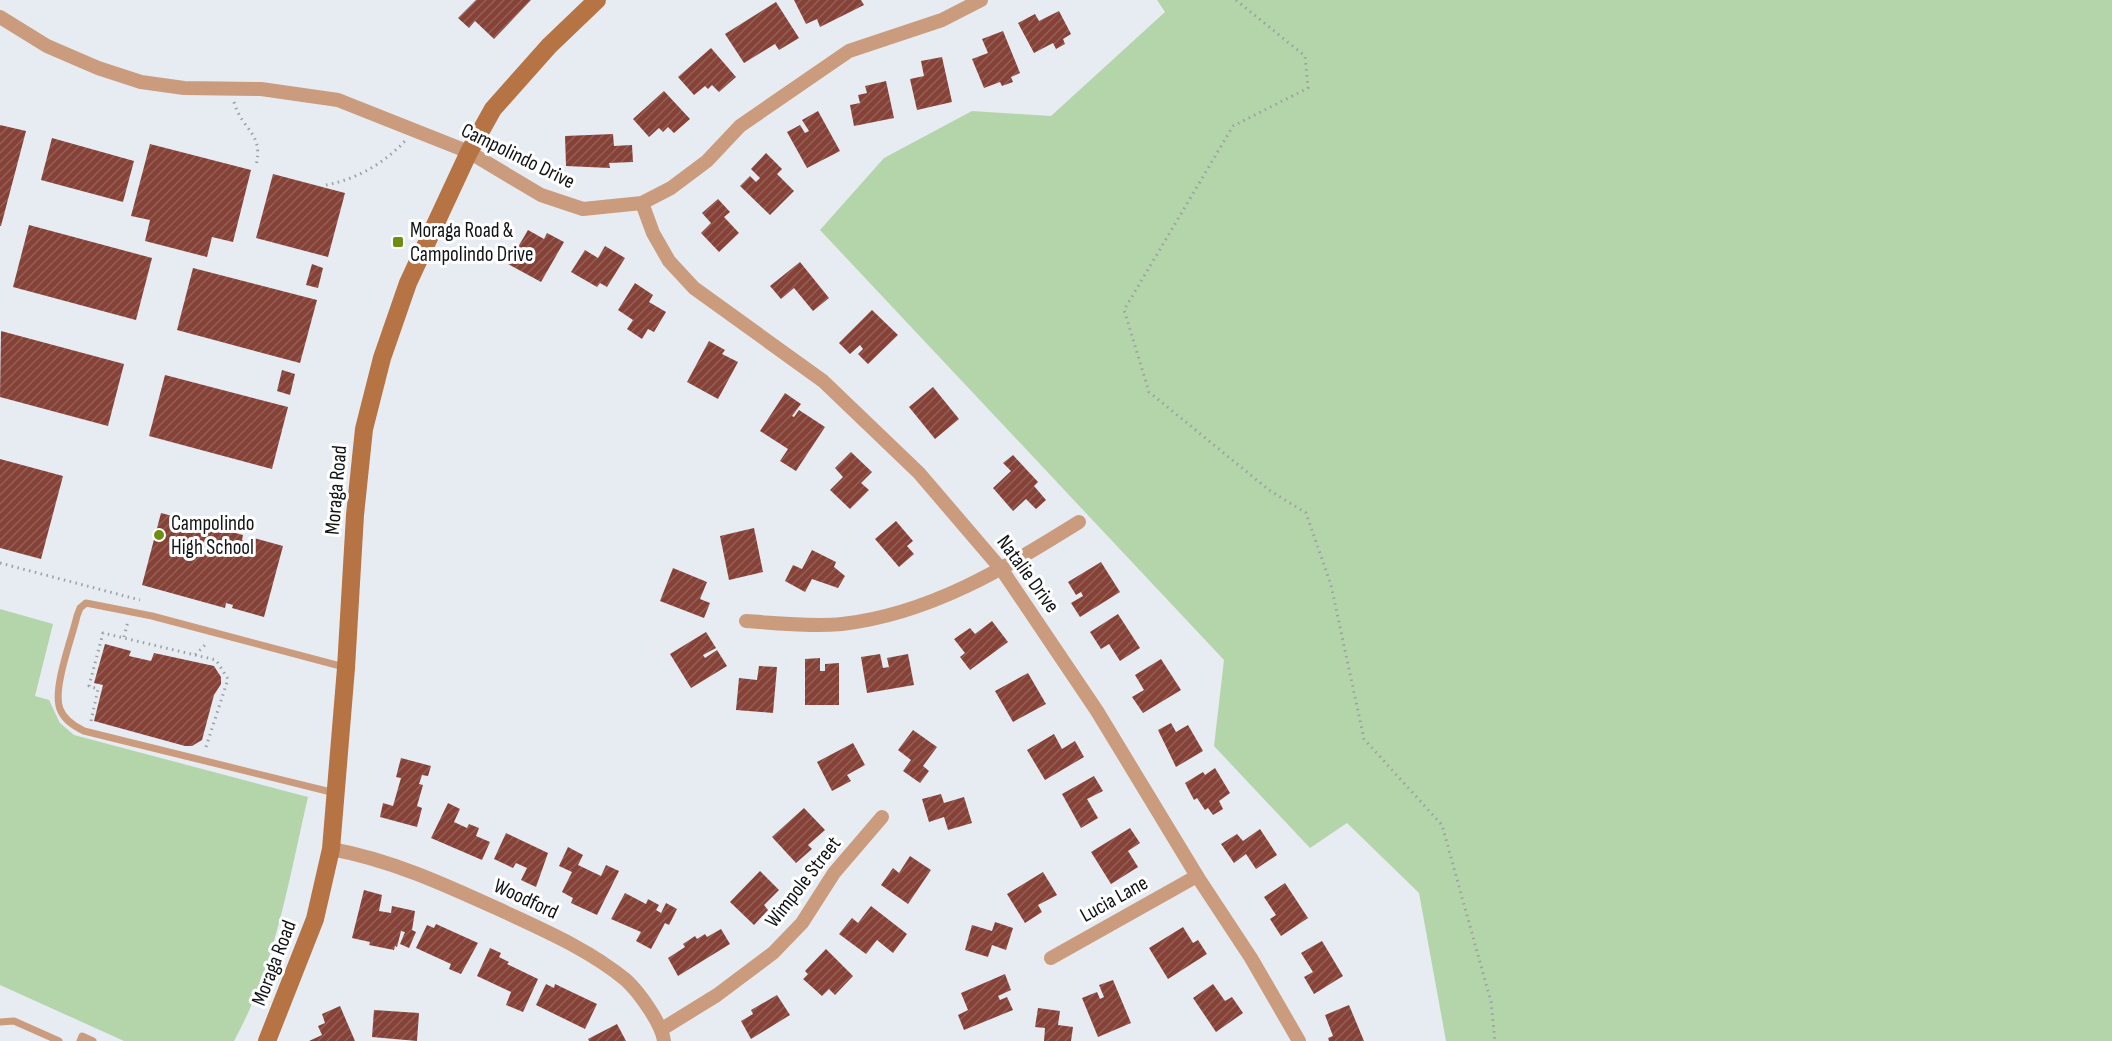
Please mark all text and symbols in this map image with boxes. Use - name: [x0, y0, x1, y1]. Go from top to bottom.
- street label: Campolindo Drive: [457, 118, 579, 194]
- place label: Moraga Road & Campolindo Drive: [410, 218, 534, 267]
- marker: Moraga Road & Campolindo Drive: [391, 235, 405, 249]
- street label: Moraga Road: [320, 444, 352, 536]
- place label: Campolindo High School: [171, 511, 255, 560]
- marker: Campolindo High School: [152, 528, 166, 542]
- street label: Natalie Drive: [991, 530, 1065, 618]
- street label: Wimpole Street: [760, 832, 846, 932]
- street label: Lucia Lane: [1076, 870, 1152, 928]
- street label: Woodford: [490, 873, 562, 925]
- street label: Moraga Road: [246, 917, 302, 1009]

